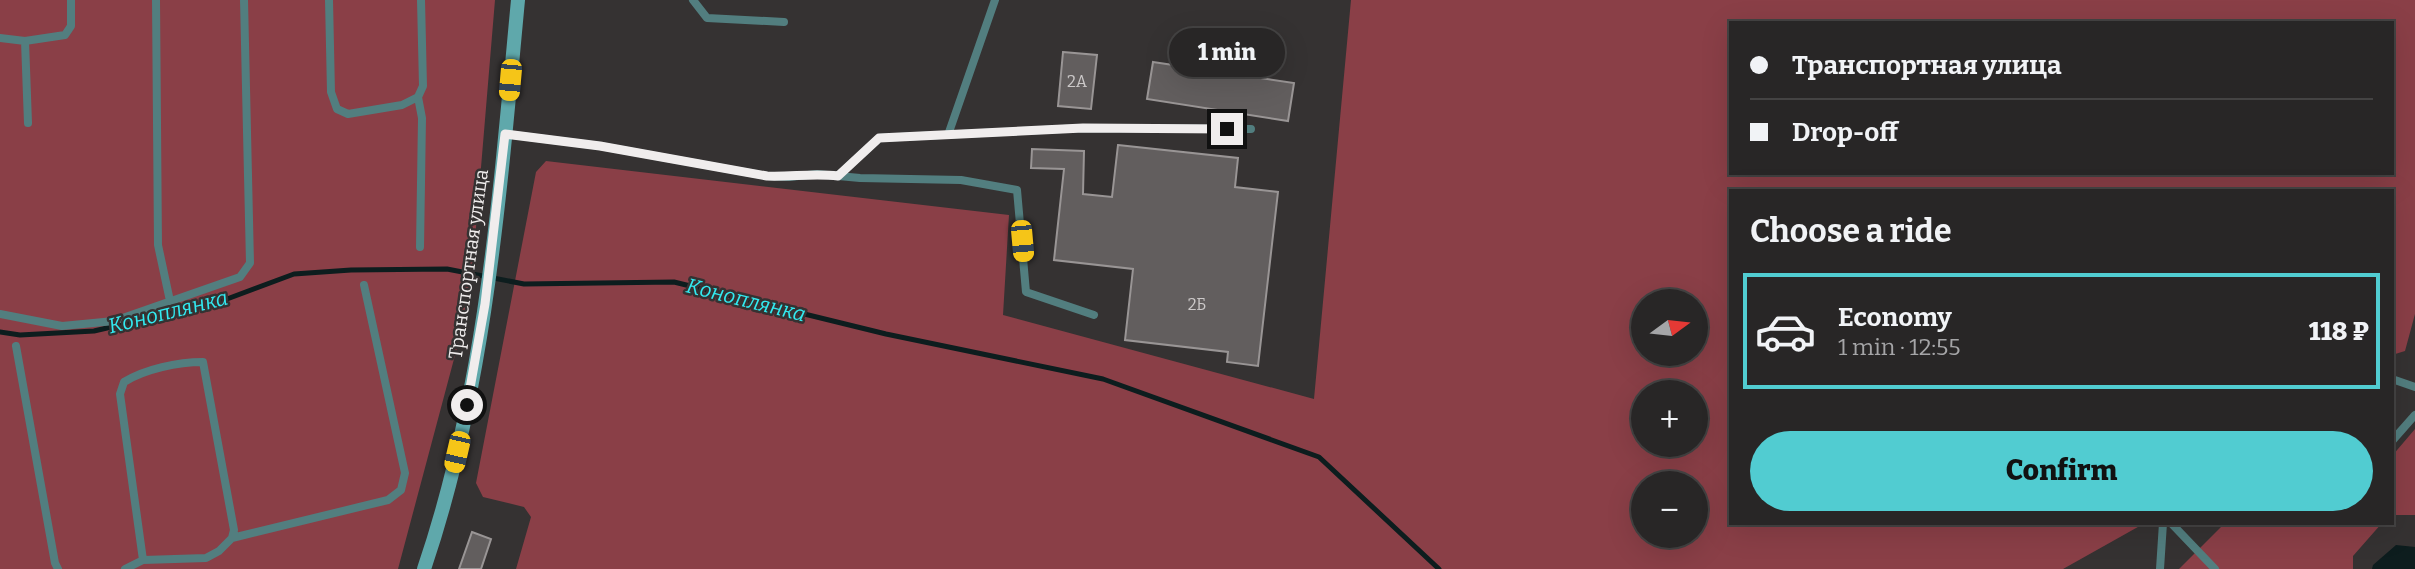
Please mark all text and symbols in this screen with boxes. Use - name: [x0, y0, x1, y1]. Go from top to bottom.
- callout: 1 min: [1169, 27, 1285, 76]
- text: 1 min: [1198, 38, 1256, 66]
- text: Транспортная улица: [1792, 50, 2062, 81]
- car: [498, 58, 523, 102]
- house number: 2А: [1067, 72, 1088, 91]
- route end: [1211, 113, 1243, 145]
- text: Drop-off: [1792, 117, 1898, 148]
- street label: Транспортная улица: [444, 167, 493, 361]
- text: Choose a ride: [1750, 212, 1951, 250]
- car: [1010, 219, 1035, 263]
- water label: Коноплянка: [683, 273, 809, 327]
- water label: Коноплянка: [105, 285, 231, 339]
- north arrow: [1631, 289, 1708, 366]
- map controls: [1631, 289, 1708, 548]
- house number: 2Б: [1188, 295, 1206, 314]
- icon: car: [1754, 300, 1817, 363]
- text: Economy: [1838, 302, 1952, 333]
- text: 118 ₽: [2309, 316, 2369, 347]
- text: 1 min · 12:55: [1838, 333, 1961, 361]
- button: +: [1631, 380, 1708, 457]
- route start: [451, 389, 483, 421]
- car: [443, 429, 472, 475]
- button: Confirm: [1750, 431, 2373, 511]
- button: −: [1631, 471, 1708, 548]

